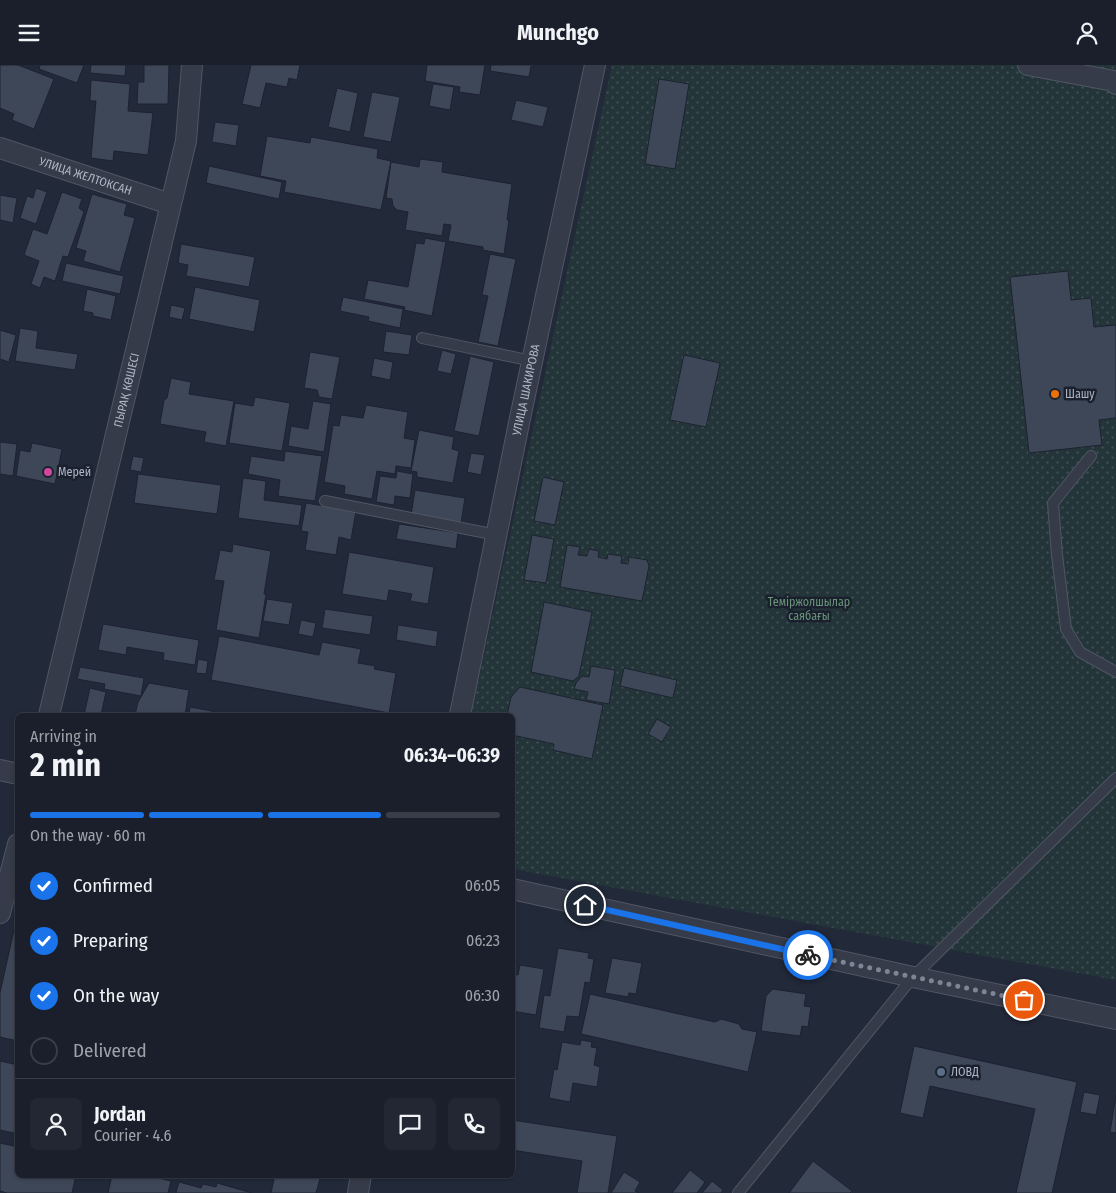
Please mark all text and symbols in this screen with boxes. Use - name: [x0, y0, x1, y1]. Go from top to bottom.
- icon: menu: [15, 19, 43, 47]
- text: Munchgo: [517, 19, 599, 46]
- icon: person: [1073, 19, 1101, 47]
- street label: УЛИЦА ЖЕЛТОКСАН: [36, 154, 134, 198]
- street label: УЛИЦА ШАКИРОВА: [509, 342, 543, 437]
- street label: ПЫРАҚ КӨШЕСІ: [111, 352, 142, 429]
- place label: Шашу: [1065, 387, 1095, 401]
- marker: Шашу: [1049, 388, 1061, 400]
- place label: Мерей: [58, 465, 91, 479]
- marker: Мерей: [42, 466, 54, 478]
- park label: Теміржолшылар саябағы: [768, 595, 850, 623]
- text: Arriving in: [30, 727, 97, 746]
- text: 06:34–06:39: [404, 744, 500, 767]
- text: 2 min: [30, 746, 101, 784]
- text: On the way · 60 m: [30, 826, 146, 845]
- icon: check: [30, 872, 58, 900]
- text: Confirmed: [73, 874, 153, 897]
- text: 06:05: [465, 876, 500, 895]
- pin: [564, 884, 606, 926]
- icon: home: [571, 891, 599, 919]
- icon: check: [30, 927, 58, 955]
- text: Preparing: [73, 929, 148, 952]
- courier: [783, 930, 833, 980]
- text: 06:23: [466, 931, 500, 950]
- icon: bike: [794, 941, 822, 969]
- pin: [1003, 979, 1045, 1021]
- icon: check: [30, 982, 58, 1010]
- text: On the way: [73, 984, 159, 1007]
- text: 06:30: [465, 986, 500, 1005]
- icon: bag: [1010, 986, 1038, 1014]
- text: Delivered: [73, 1039, 147, 1062]
- place label: ЛОВД: [951, 1065, 979, 1079]
- marker: ЛОВД: [935, 1066, 947, 1078]
- button: person: [30, 1098, 82, 1150]
- button: chat: [384, 1098, 436, 1150]
- button: phone: [448, 1098, 500, 1150]
- text: Jordan: [94, 1103, 146, 1126]
- text: Courier · 4.6: [94, 1126, 172, 1145]

